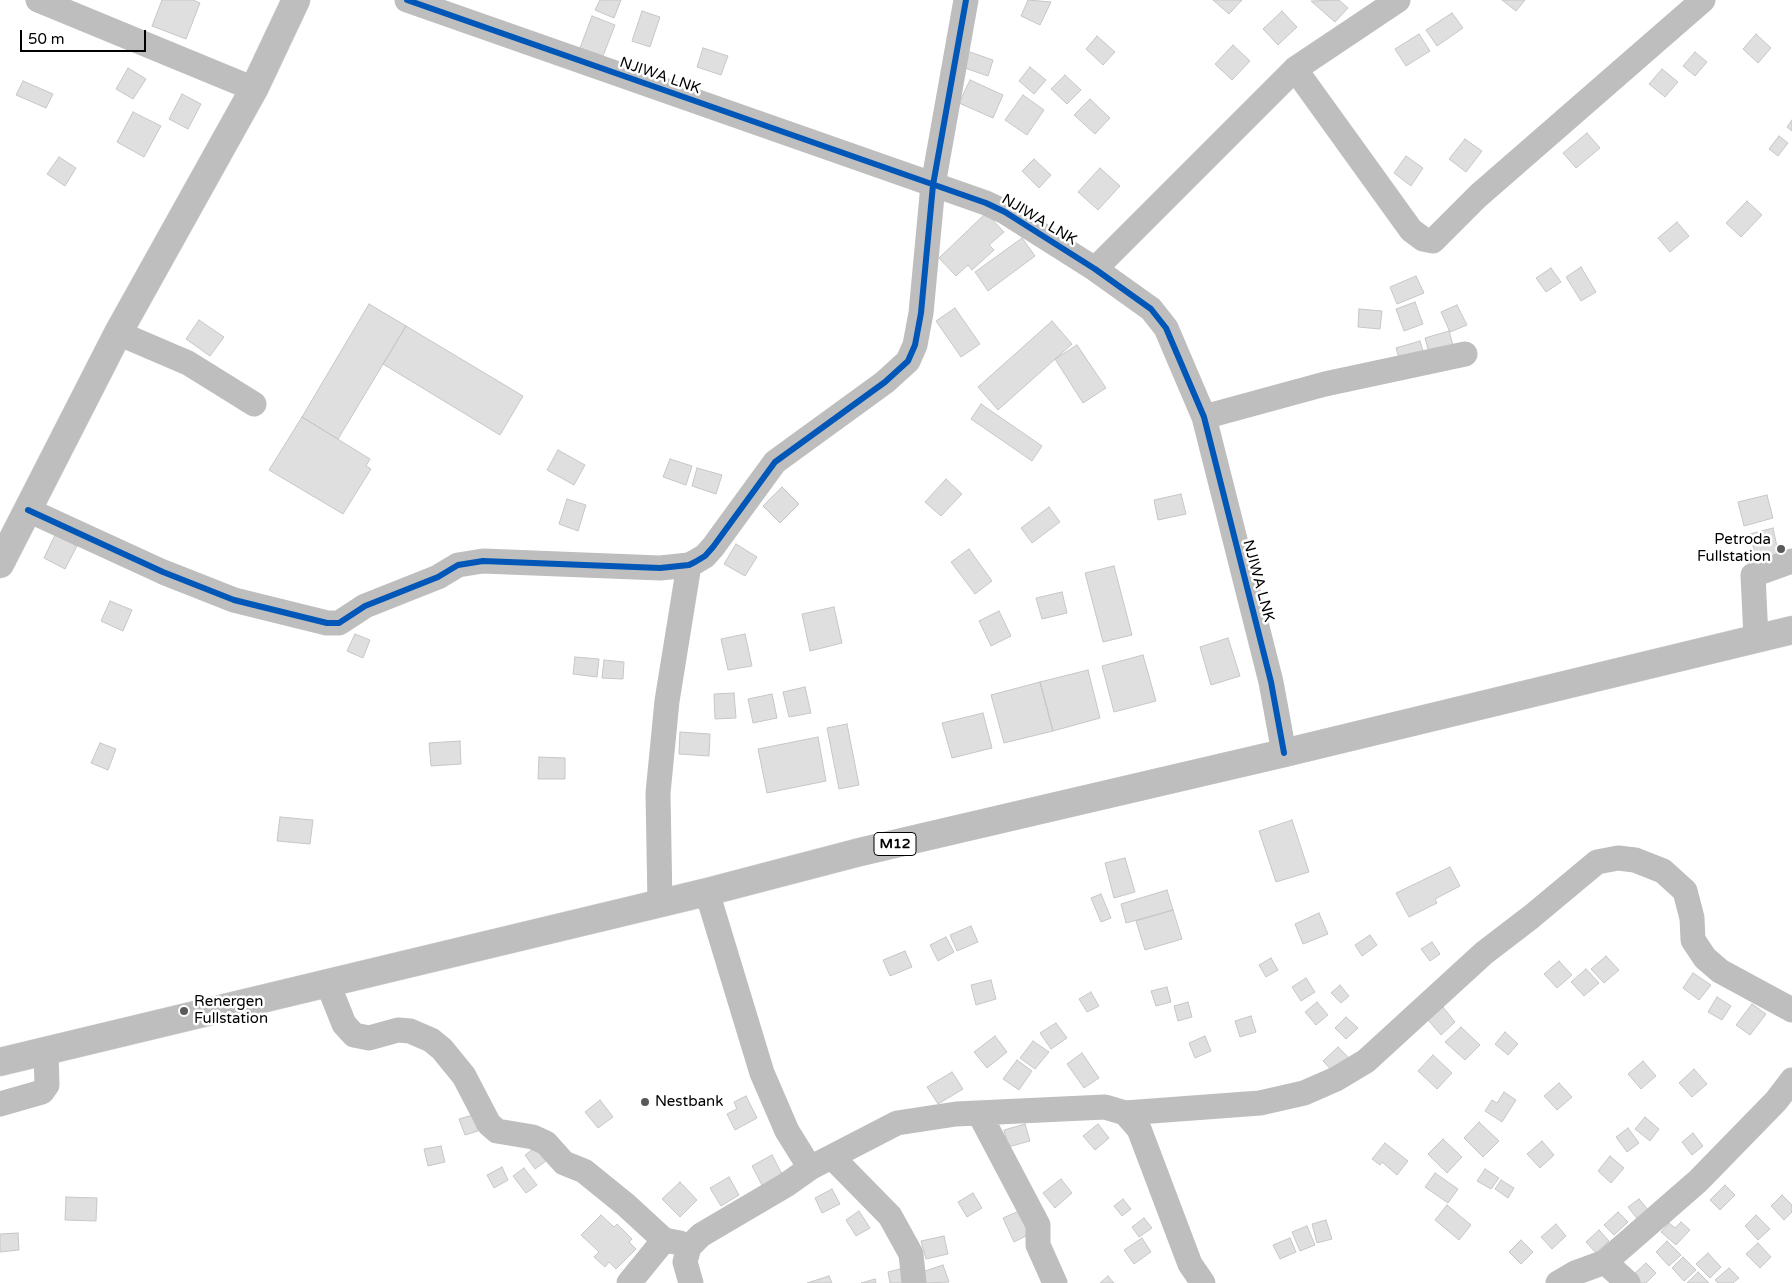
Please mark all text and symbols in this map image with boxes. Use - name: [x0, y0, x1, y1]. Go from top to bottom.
- scale bar: [22, 20, 149, 52]
- text: 50 m: [28, 30, 65, 48]
- street label: NJIWA LNK: [617, 54, 703, 98]
- street label: NJIWA LNK: [998, 191, 1080, 249]
- place label: Petroda Fullstation: [1697, 531, 1771, 566]
- street label: NJIWA LNK: [1238, 538, 1278, 624]
- marker: Petroda Fullstation: [1775, 543, 1787, 555]
- road number: M12: [874, 832, 916, 856]
- place label: Renergen Fullstation: [194, 993, 268, 1028]
- marker: Renergen Fullstation: [178, 1005, 190, 1017]
- place label: Nestbank: [655, 1093, 723, 1111]
- marker: Nestbank: [639, 1096, 651, 1108]

